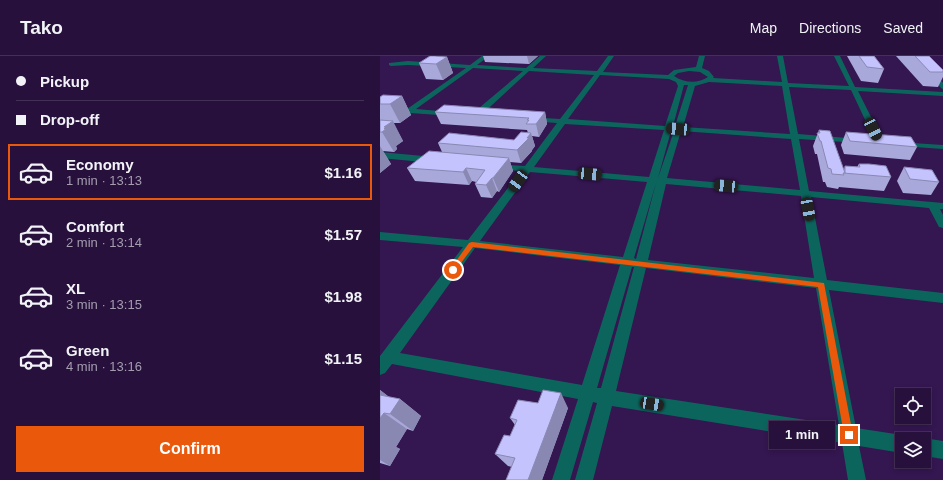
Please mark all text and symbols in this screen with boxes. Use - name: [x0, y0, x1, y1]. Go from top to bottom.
- text: Tako: [20, 17, 63, 38]
- text: Map: [750, 20, 777, 36]
- text: Directions: [799, 20, 861, 36]
- text: Saved: [883, 20, 923, 36]
- text: Pickup: [40, 73, 89, 90]
- text: Drop-off: [40, 111, 99, 128]
- car: [862, 116, 884, 142]
- car: [666, 122, 690, 136]
- icon: car: [18, 154, 54, 190]
- text: Economy: [66, 156, 134, 173]
- text: $1.16: [324, 164, 362, 181]
- car: [578, 167, 602, 181]
- car: [506, 168, 530, 194]
- text: 1 min · 13:13: [66, 173, 142, 188]
- car: [714, 179, 738, 193]
- car: [800, 196, 816, 222]
- icon: car: [18, 216, 54, 252]
- text: Comfort: [66, 218, 124, 235]
- text: $1.57: [324, 226, 362, 243]
- text: 2 min · 13:14: [66, 235, 142, 250]
- route start: [444, 261, 462, 279]
- icon: car: [18, 278, 54, 314]
- text: XL: [66, 280, 85, 297]
- text: $1.98: [324, 288, 362, 305]
- text: 3 min · 13:15: [66, 297, 142, 312]
- icon: car: [18, 340, 54, 376]
- text: Green: [66, 342, 109, 359]
- text: $1.15: [324, 350, 362, 367]
- text: 4 min · 13:16: [66, 359, 142, 374]
- map controls: [895, 388, 931, 468]
- button: locate: [895, 388, 931, 424]
- car: [639, 396, 665, 412]
- callout: 1 min: [769, 421, 835, 449]
- button: Confirm: [16, 426, 364, 472]
- route end: [840, 426, 858, 444]
- text: 1 min: [785, 427, 819, 442]
- button: layers: [895, 432, 931, 468]

